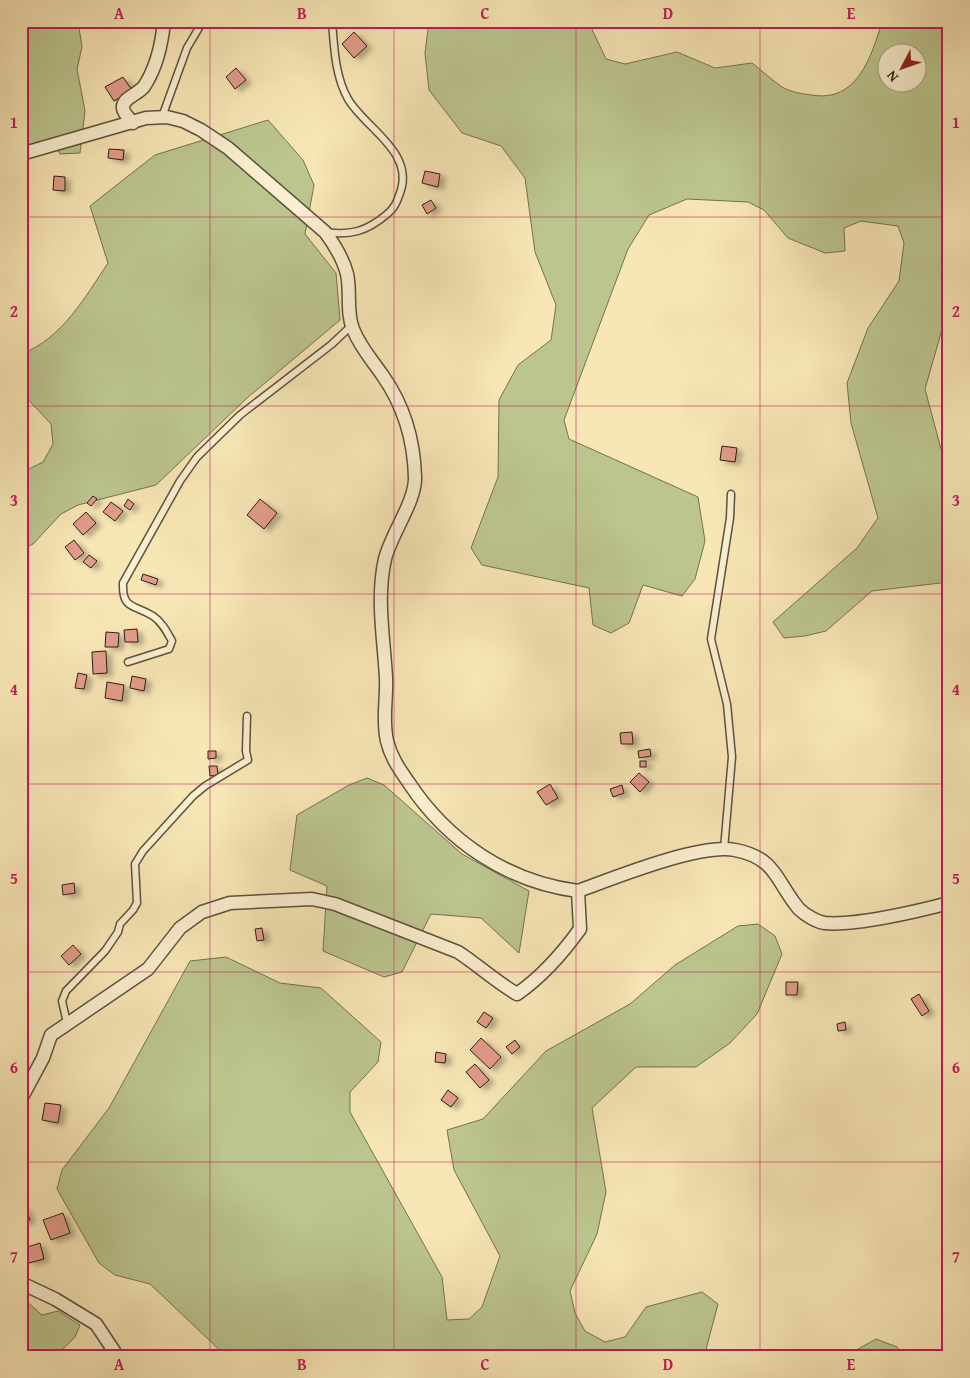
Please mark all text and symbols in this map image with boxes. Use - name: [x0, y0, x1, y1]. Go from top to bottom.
- text: A: [114, 1, 125, 25]
- text: B: [297, 1, 307, 25]
- text: C: [480, 1, 490, 25]
- text: D: [663, 1, 673, 25]
- text: E: [847, 1, 856, 25]
- north arrow: [878, 42, 928, 92]
- text: N: [881, 66, 903, 87]
- text: 1: [10, 110, 18, 134]
- text: 1: [952, 110, 960, 134]
- text: 2: [10, 299, 18, 323]
- text: 2: [952, 299, 960, 323]
- text: 3: [10, 488, 18, 512]
- text: 3: [952, 488, 960, 512]
- text: 4: [10, 677, 18, 701]
- text: 4: [952, 677, 960, 701]
- text: 5: [10, 866, 18, 890]
- text: 5: [952, 866, 960, 890]
- text: 6: [10, 1055, 18, 1079]
- text: 6: [952, 1055, 960, 1079]
- text: 7: [10, 1244, 18, 1268]
- text: 7: [952, 1244, 960, 1268]
- text: A: [114, 1352, 125, 1376]
- text: B: [297, 1352, 307, 1376]
- text: C: [480, 1352, 490, 1376]
- text: D: [663, 1352, 673, 1376]
- text: E: [847, 1352, 856, 1376]

